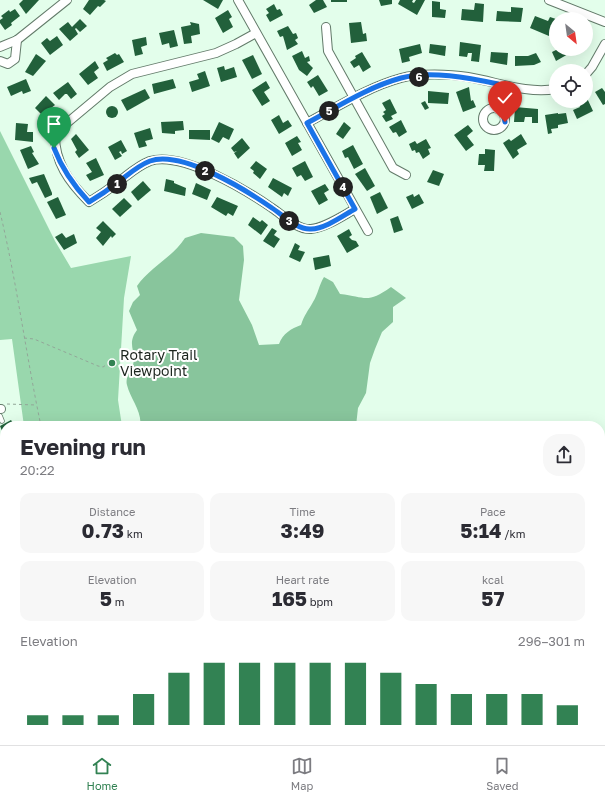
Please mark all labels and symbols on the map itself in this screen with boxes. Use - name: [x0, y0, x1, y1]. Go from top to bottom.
- north arrow: [549, 12, 593, 56]
- pin: 6: [409, 67, 429, 87]
- pin: [488, 81, 522, 122]
- pin: 5: [319, 101, 339, 121]
- pin: [37, 107, 71, 148]
- pin: 2: [195, 161, 215, 181]
- pin: 1: [107, 174, 127, 194]
- pin: 4: [333, 177, 353, 197]
- pin: 3: [279, 211, 299, 231]
- place label: Rotary Trail Viewpoint: [120, 346, 197, 379]
- marker: Rotary Trail Viewpoint: [107, 358, 117, 368]

